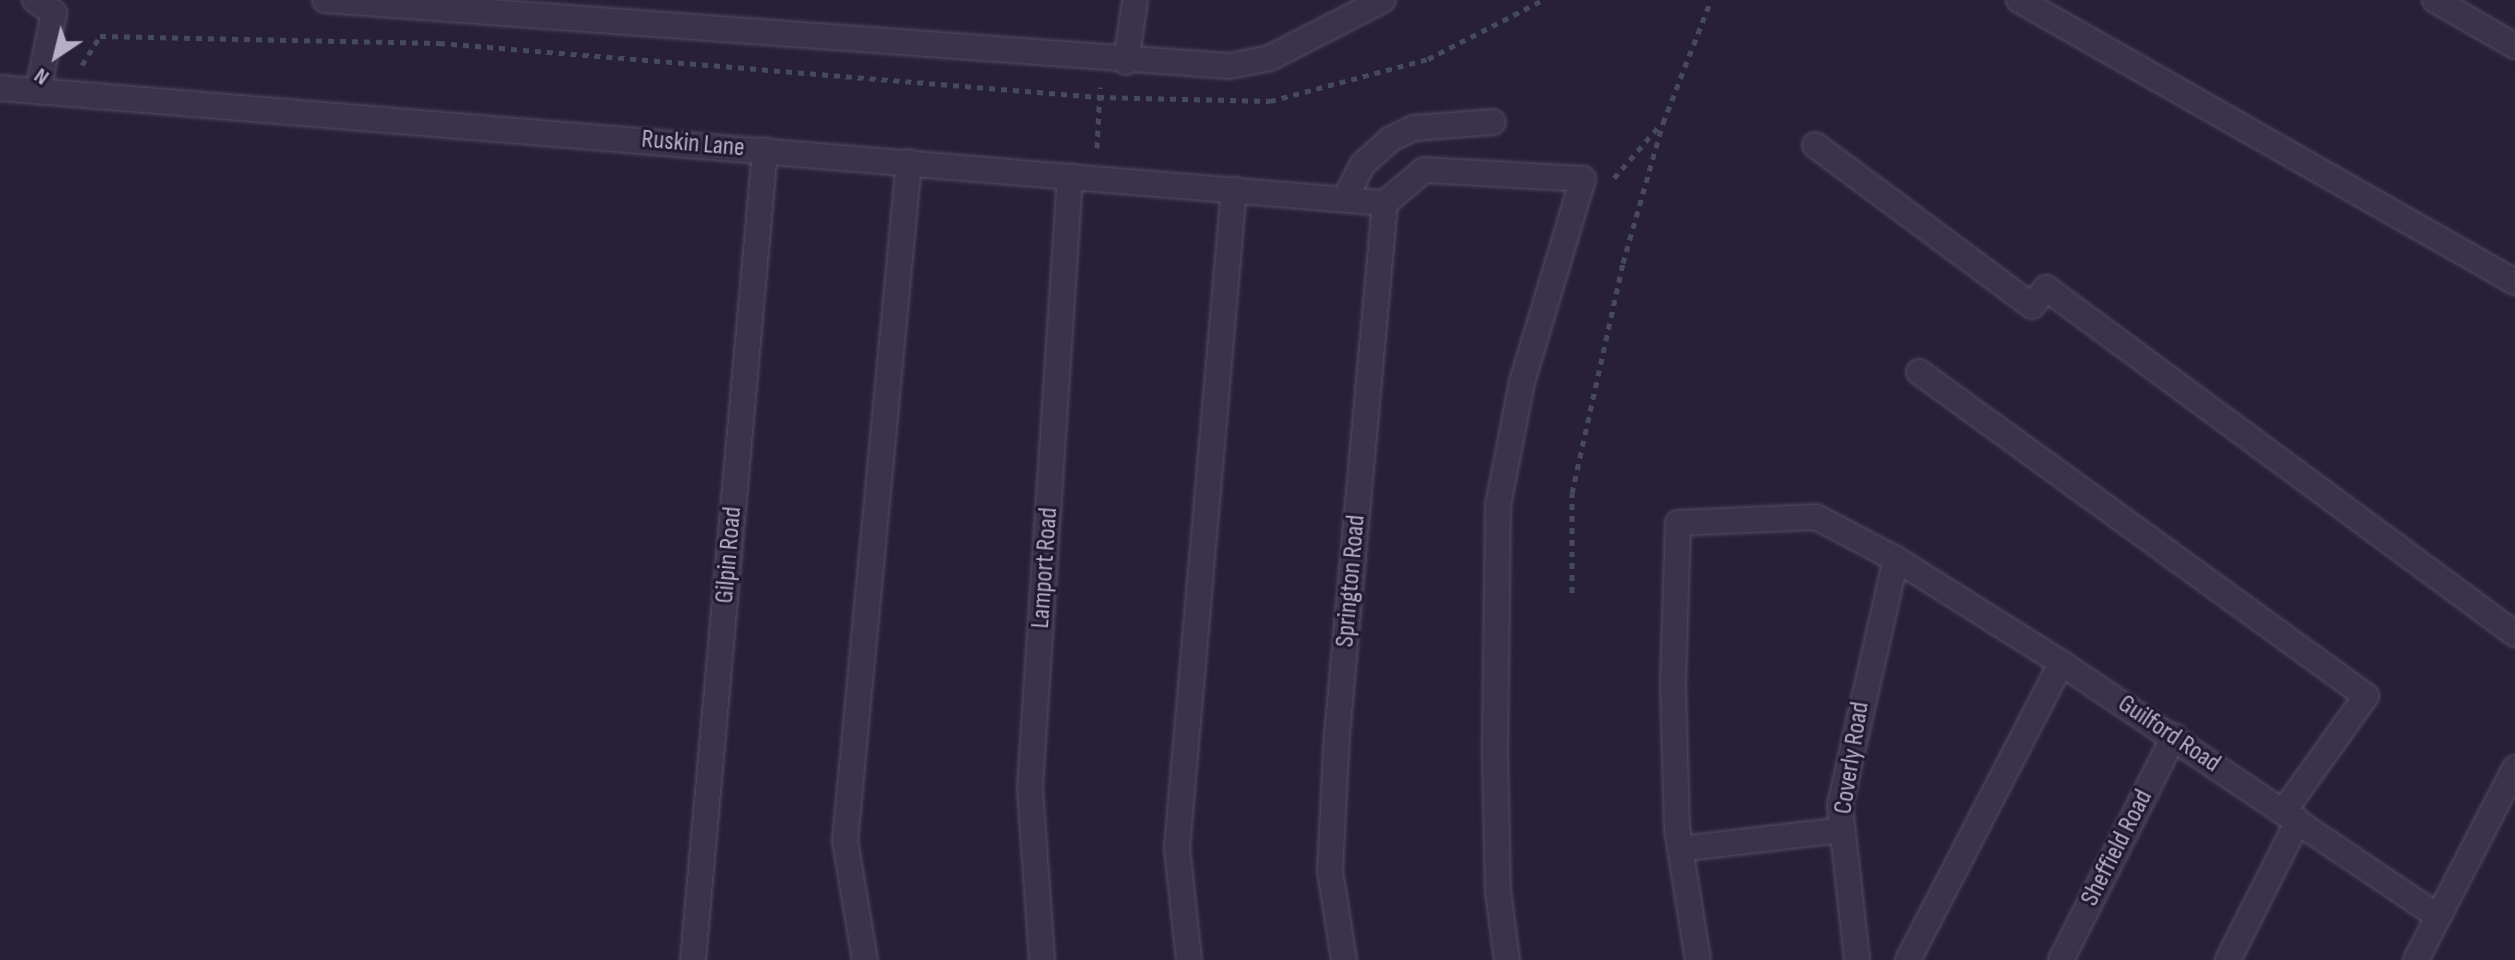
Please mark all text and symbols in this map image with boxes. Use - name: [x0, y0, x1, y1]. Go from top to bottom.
- north arrow: [16, 16, 96, 96]
- text: N: [29, 62, 55, 90]
- street label: Ruskin Lane: [640, 124, 746, 164]
- street label: Gilpin Road: [709, 505, 749, 605]
- street label: Lamport Road: [1025, 507, 1065, 629]
- street label: Springton Road: [1330, 514, 1372, 648]
- street label: Guilford Road: [2112, 688, 2226, 780]
- street label: Coverly Road: [1828, 700, 1876, 816]
- street label: Sheffield Road: [2074, 785, 2160, 911]

